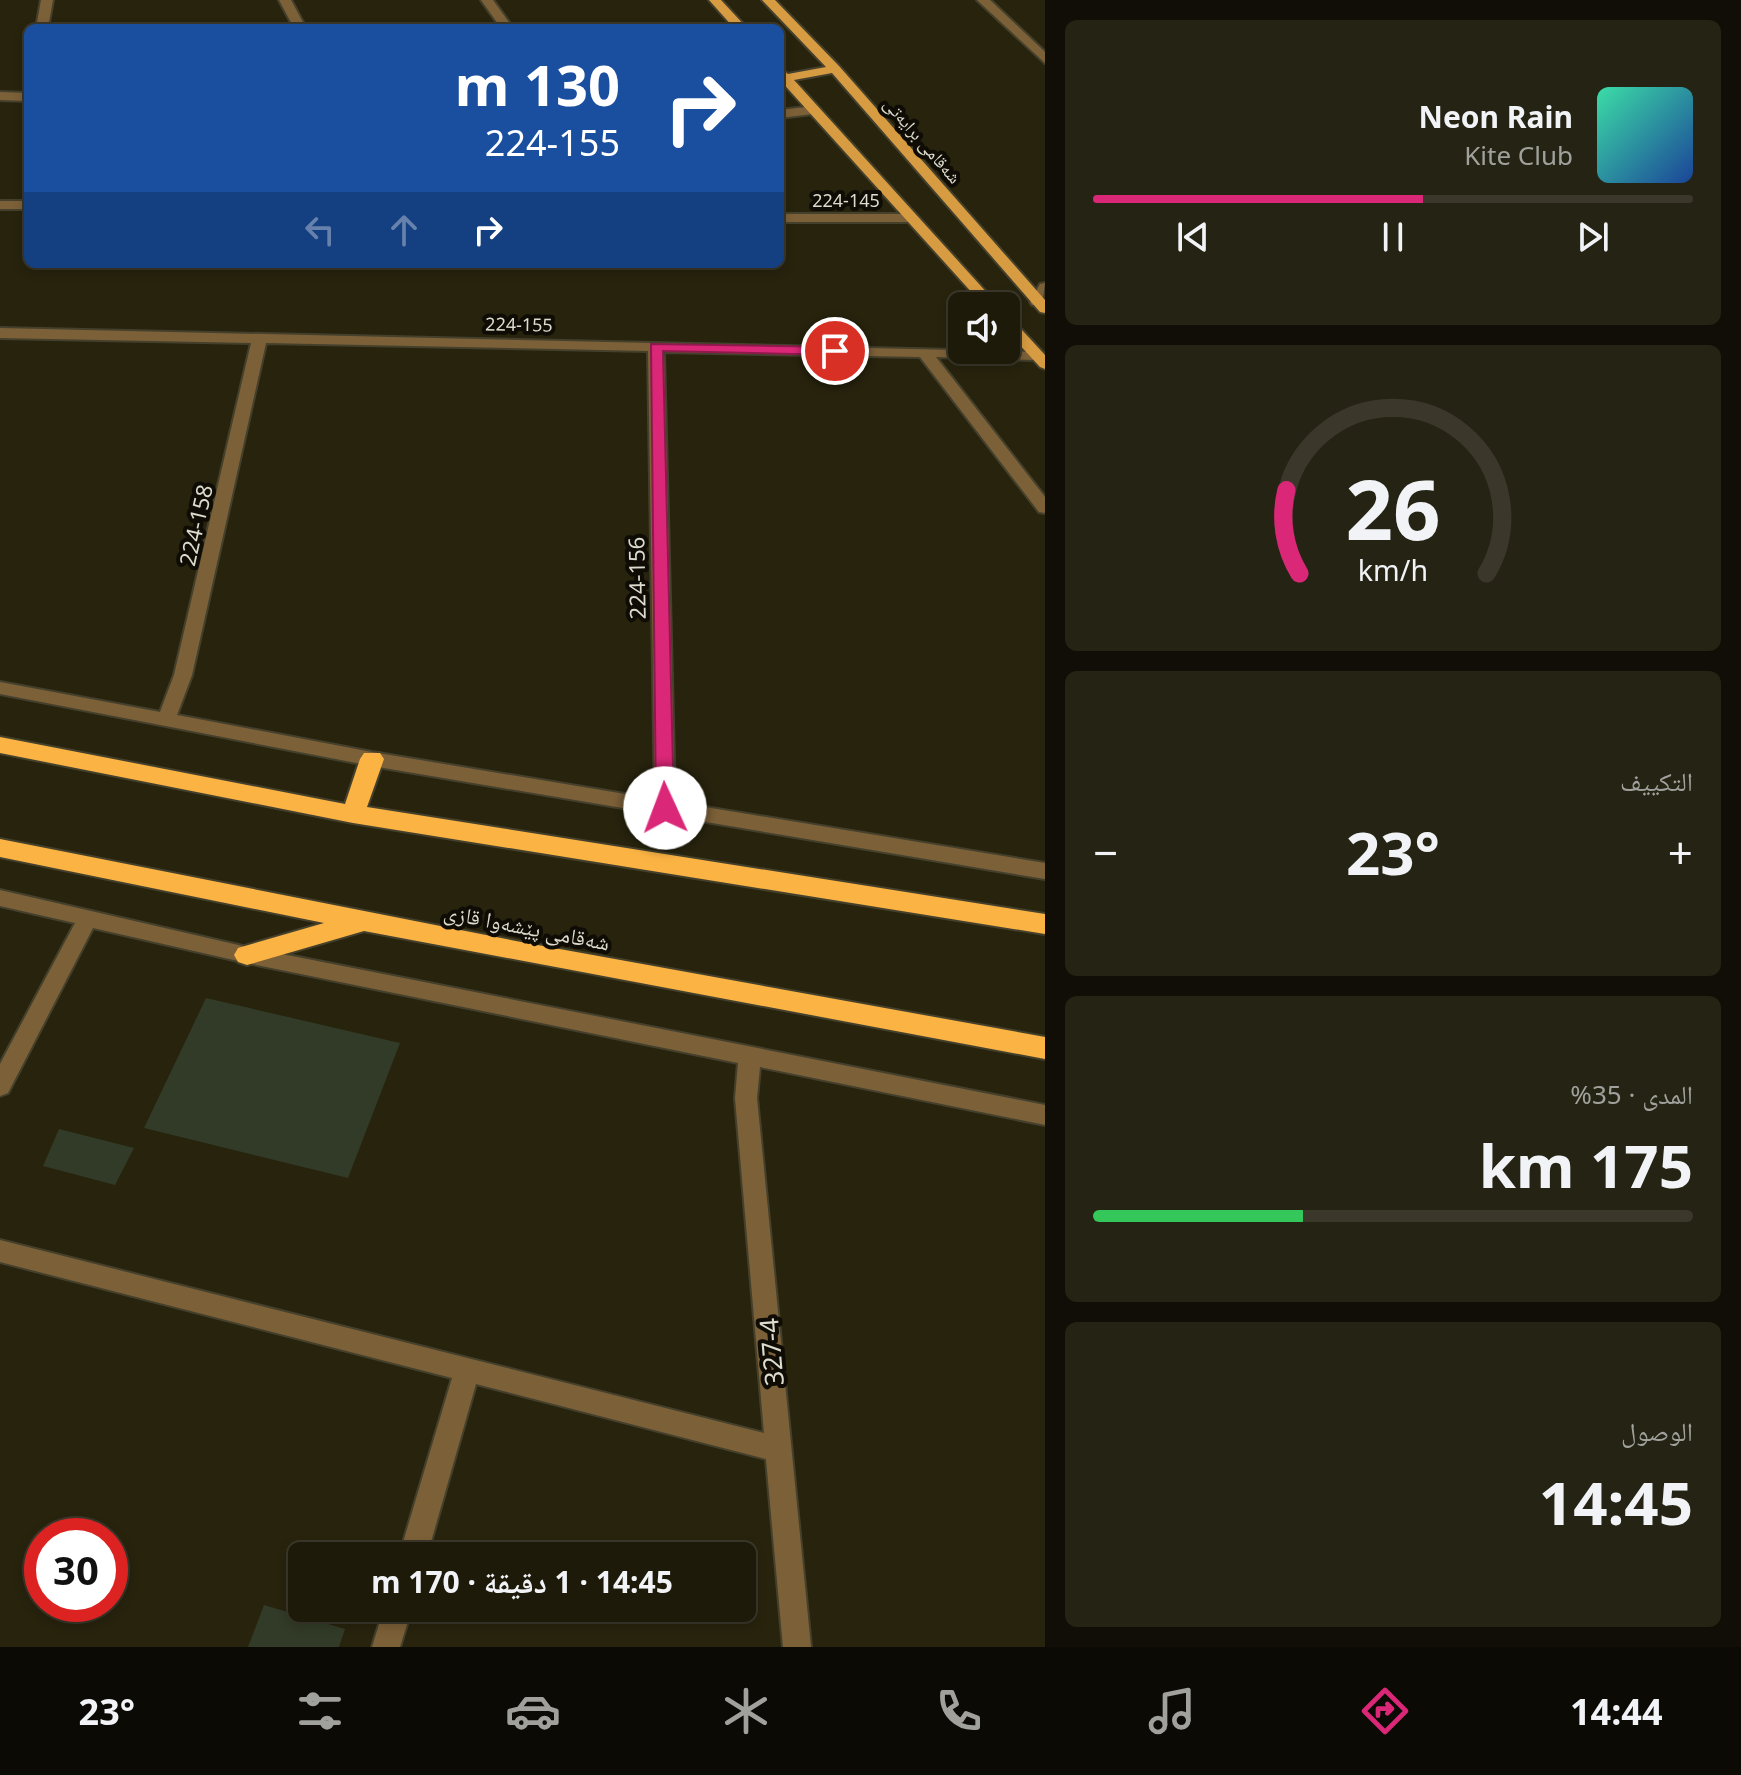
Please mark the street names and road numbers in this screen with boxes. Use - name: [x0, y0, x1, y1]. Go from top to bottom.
- street label: شەقامی برایەتی: [879, 92, 967, 188]
- street label: 224-145: [812, 188, 880, 212]
- street label: 224-155: [485, 311, 553, 337]
- street label: 224-158: [171, 481, 219, 569]
- street label: 224-156: [620, 536, 652, 620]
- street label: شەقامی پێشەوا قازی: [442, 895, 612, 957]
- street label: 327-4: [750, 1317, 792, 1387]

